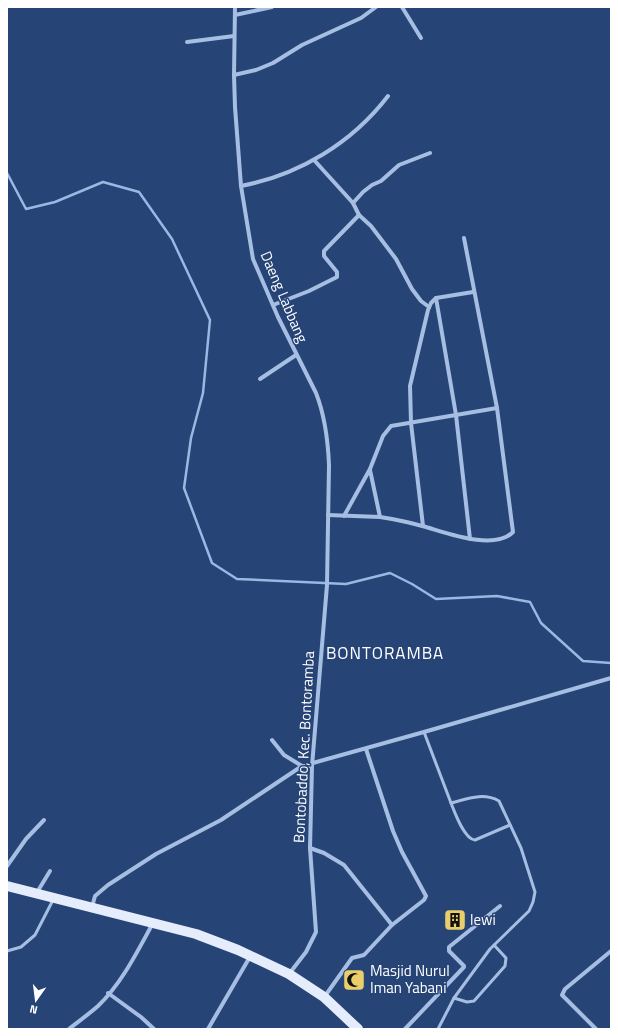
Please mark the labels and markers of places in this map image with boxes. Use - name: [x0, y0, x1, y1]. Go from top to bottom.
- building icon: lewi: [442, 907, 468, 933]
- place label: lewi: [470, 908, 496, 931]
- place label: Masjid Nurul Iman Yabani: [370, 959, 450, 999]
- mosque icon: Masjid Nurul Iman Yabani: [341, 967, 367, 993]

